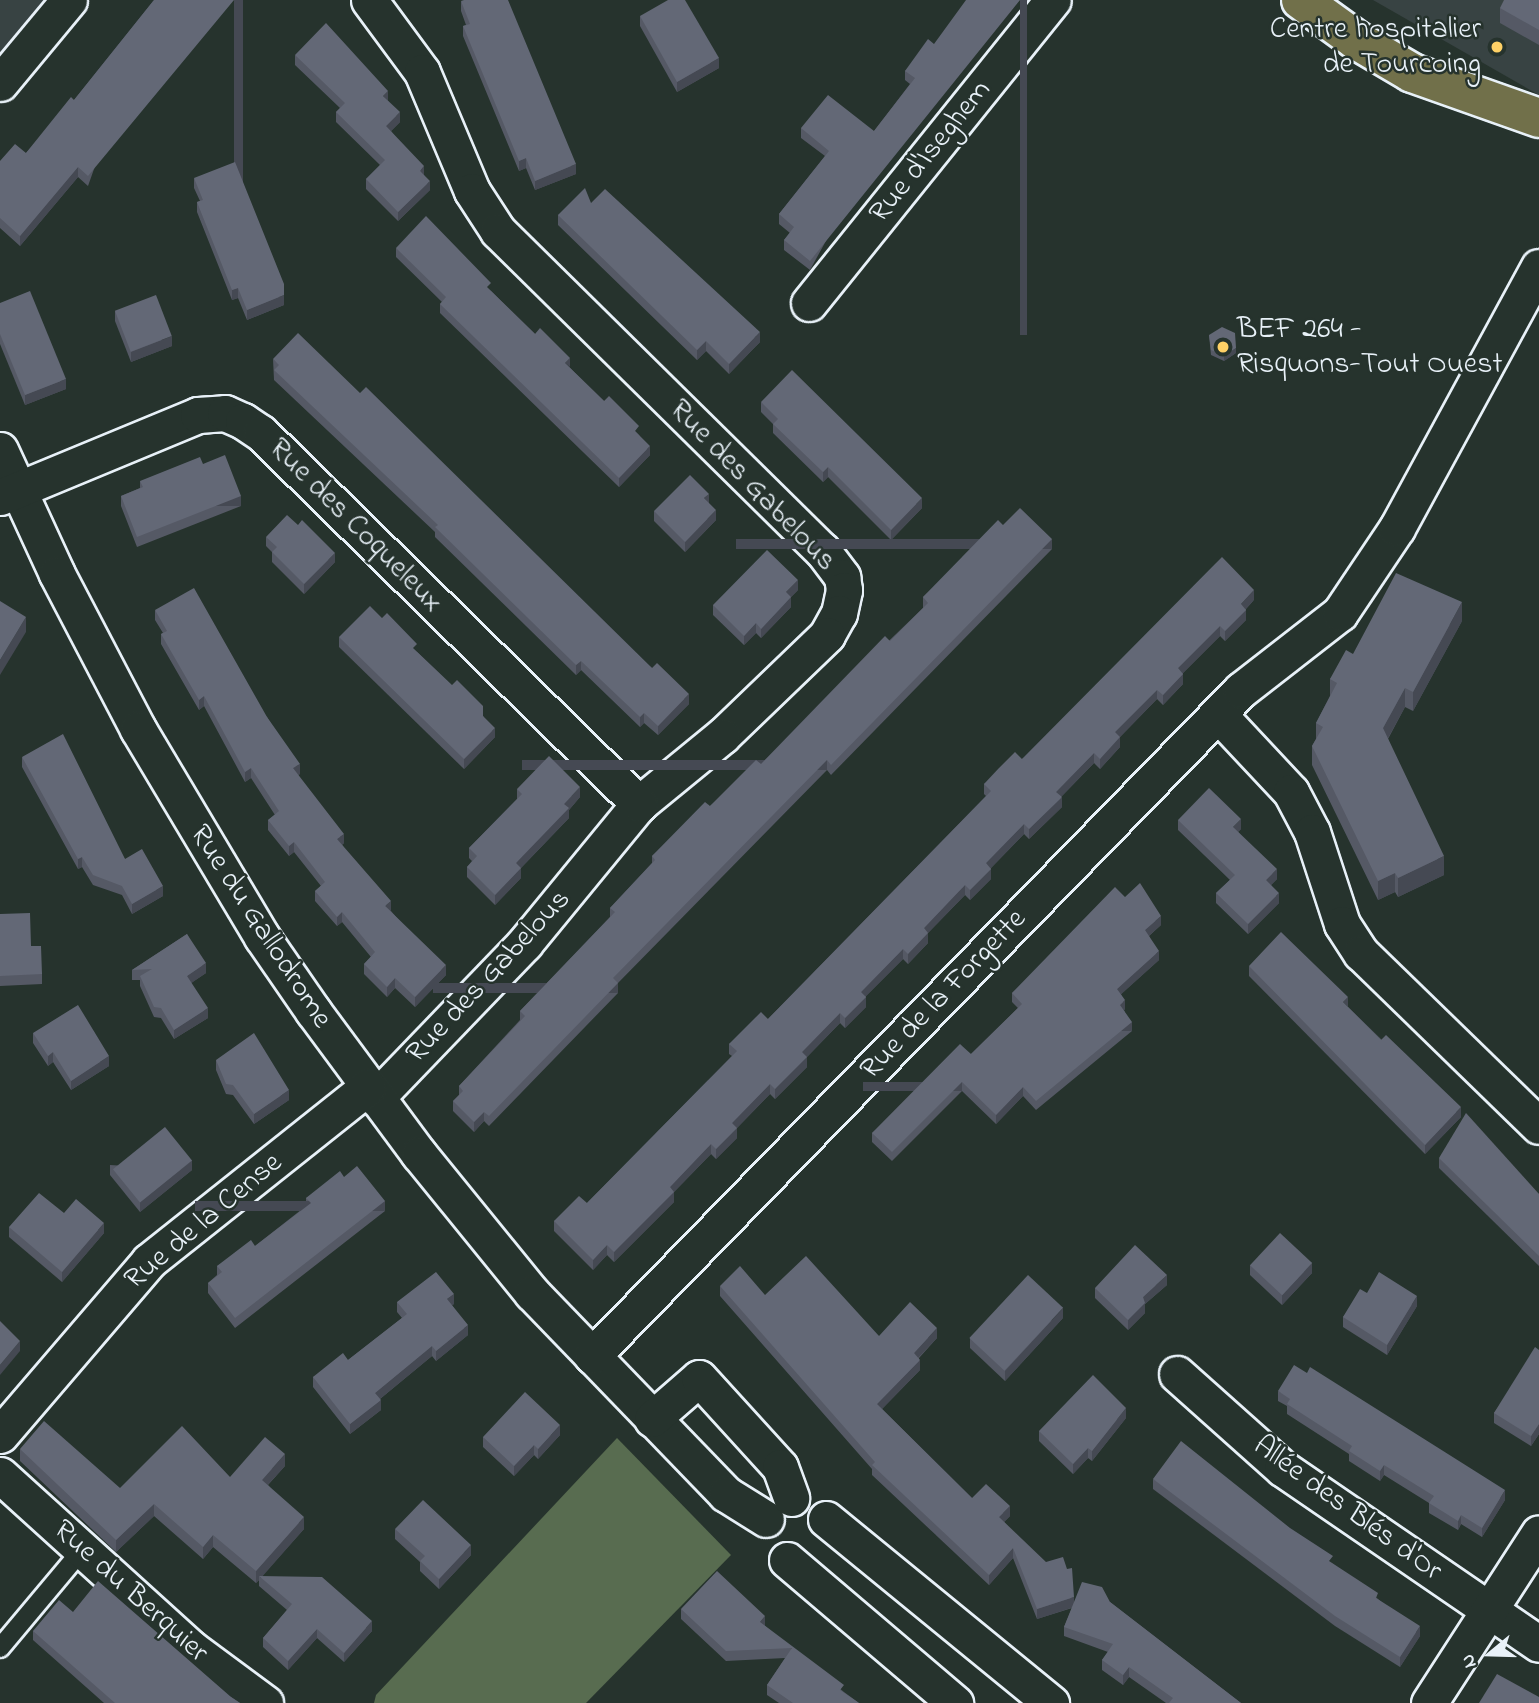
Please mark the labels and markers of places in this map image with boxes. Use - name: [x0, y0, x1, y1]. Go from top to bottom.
- place label: Centre hospitalier de Tourcoing: [1270, 12, 1481, 82]
- marker: Centre hospitalier de Tourcoing: [1487, 37, 1507, 57]
- place label: BEF 264 - Risquons-Tout Ouest: [1237, 312, 1503, 382]
- marker: BEF 264 - Risquons-Tout Ouest: [1215, 339, 1231, 355]

